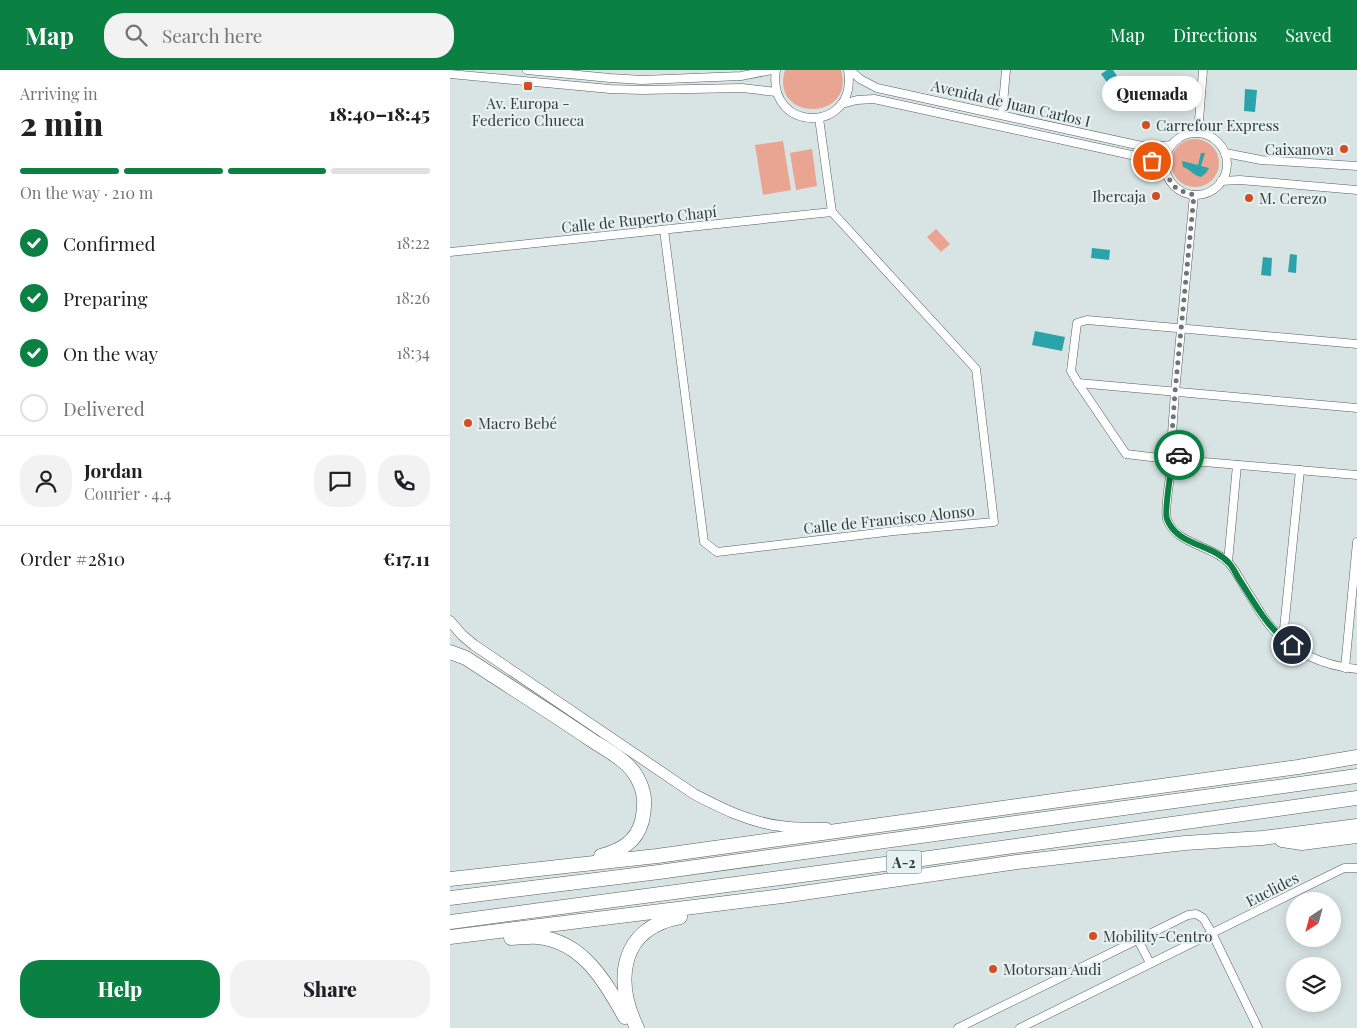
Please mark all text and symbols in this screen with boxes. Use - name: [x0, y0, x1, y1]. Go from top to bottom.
- search box: [104, 13, 454, 58]
- text: Map: [25, 19, 74, 51]
- icon: search: [122, 21, 150, 49]
- text: Search here: [162, 22, 262, 48]
- text: Map: [1110, 23, 1145, 47]
- text: Directions: [1173, 23, 1257, 47]
- text: Saved: [1285, 23, 1332, 47]
- street label: Avenida de Juan Carlos I: [928, 75, 1093, 131]
- callout: Quemada: [1102, 76, 1202, 111]
- marker: Av. Europa - Federico Chueca: [522, 80, 534, 92]
- text: Arriving in: [20, 83, 98, 104]
- text: Quemada: [1116, 83, 1188, 104]
- place label: Av. Europa - Federico Chueca: [472, 93, 585, 130]
- text: 18:40–18:45: [329, 100, 430, 126]
- text: 2 min: [20, 101, 103, 144]
- place label: Carrefour Express: [1156, 115, 1279, 135]
- marker: Carrefour Express: [1140, 119, 1152, 131]
- place label: Caixanova: [1265, 139, 1335, 159]
- pin: [1131, 140, 1173, 182]
- marker: Caixanova: [1338, 143, 1350, 155]
- icon: bag: [1138, 147, 1166, 175]
- text: On the way · 210 m: [20, 182, 153, 203]
- place label: Ibercaja: [1092, 186, 1147, 206]
- place label: M. Cerezo: [1259, 188, 1327, 208]
- marker: Ibercaja: [1150, 190, 1162, 202]
- marker: M. Cerezo: [1243, 192, 1255, 204]
- street label: Calle de Ruperto Chapí: [560, 201, 718, 237]
- icon: check: [20, 229, 48, 257]
- text: Confirmed: [63, 230, 156, 256]
- text: 18:22: [396, 232, 430, 253]
- icon: check: [20, 284, 48, 312]
- text: Preparing: [63, 285, 148, 311]
- text: 18:26: [396, 287, 430, 308]
- icon: check: [20, 339, 48, 367]
- text: On the way: [63, 340, 158, 366]
- text: 18:34: [396, 342, 430, 363]
- text: Delivered: [63, 395, 145, 421]
- place label: Macro Bebé: [478, 413, 557, 433]
- marker: Macro Bebé: [462, 417, 474, 429]
- courier: [1154, 430, 1204, 480]
- icon: car: [1165, 441, 1193, 469]
- button: person: [20, 455, 72, 507]
- button: chat: [314, 455, 366, 507]
- button: phone: [378, 455, 430, 507]
- text: Jordan: [84, 457, 143, 483]
- text: Courier · 4.4: [84, 483, 171, 504]
- street label: Calle de Francisco Alonso: [802, 500, 976, 538]
- text: Order #2810: [20, 545, 125, 571]
- text: €17.11: [383, 545, 430, 571]
- pin: [1271, 624, 1313, 666]
- icon: home: [1278, 631, 1306, 659]
- road number: A-2: [886, 850, 922, 874]
- street label: Euclides: [1242, 867, 1302, 911]
- north arrow: [1286, 892, 1341, 948]
- map controls: [1286, 892, 1341, 1012]
- place label: Mobility-Centro: [1103, 926, 1212, 946]
- marker: Mobility-Centro: [1087, 930, 1099, 942]
- button: layers: [1286, 957, 1341, 1012]
- place label: Motorsan Audi: [1003, 959, 1102, 979]
- button: Help: [20, 960, 220, 1018]
- button: Share: [230, 960, 430, 1018]
- marker: Motorsan Audi: [987, 963, 999, 975]

